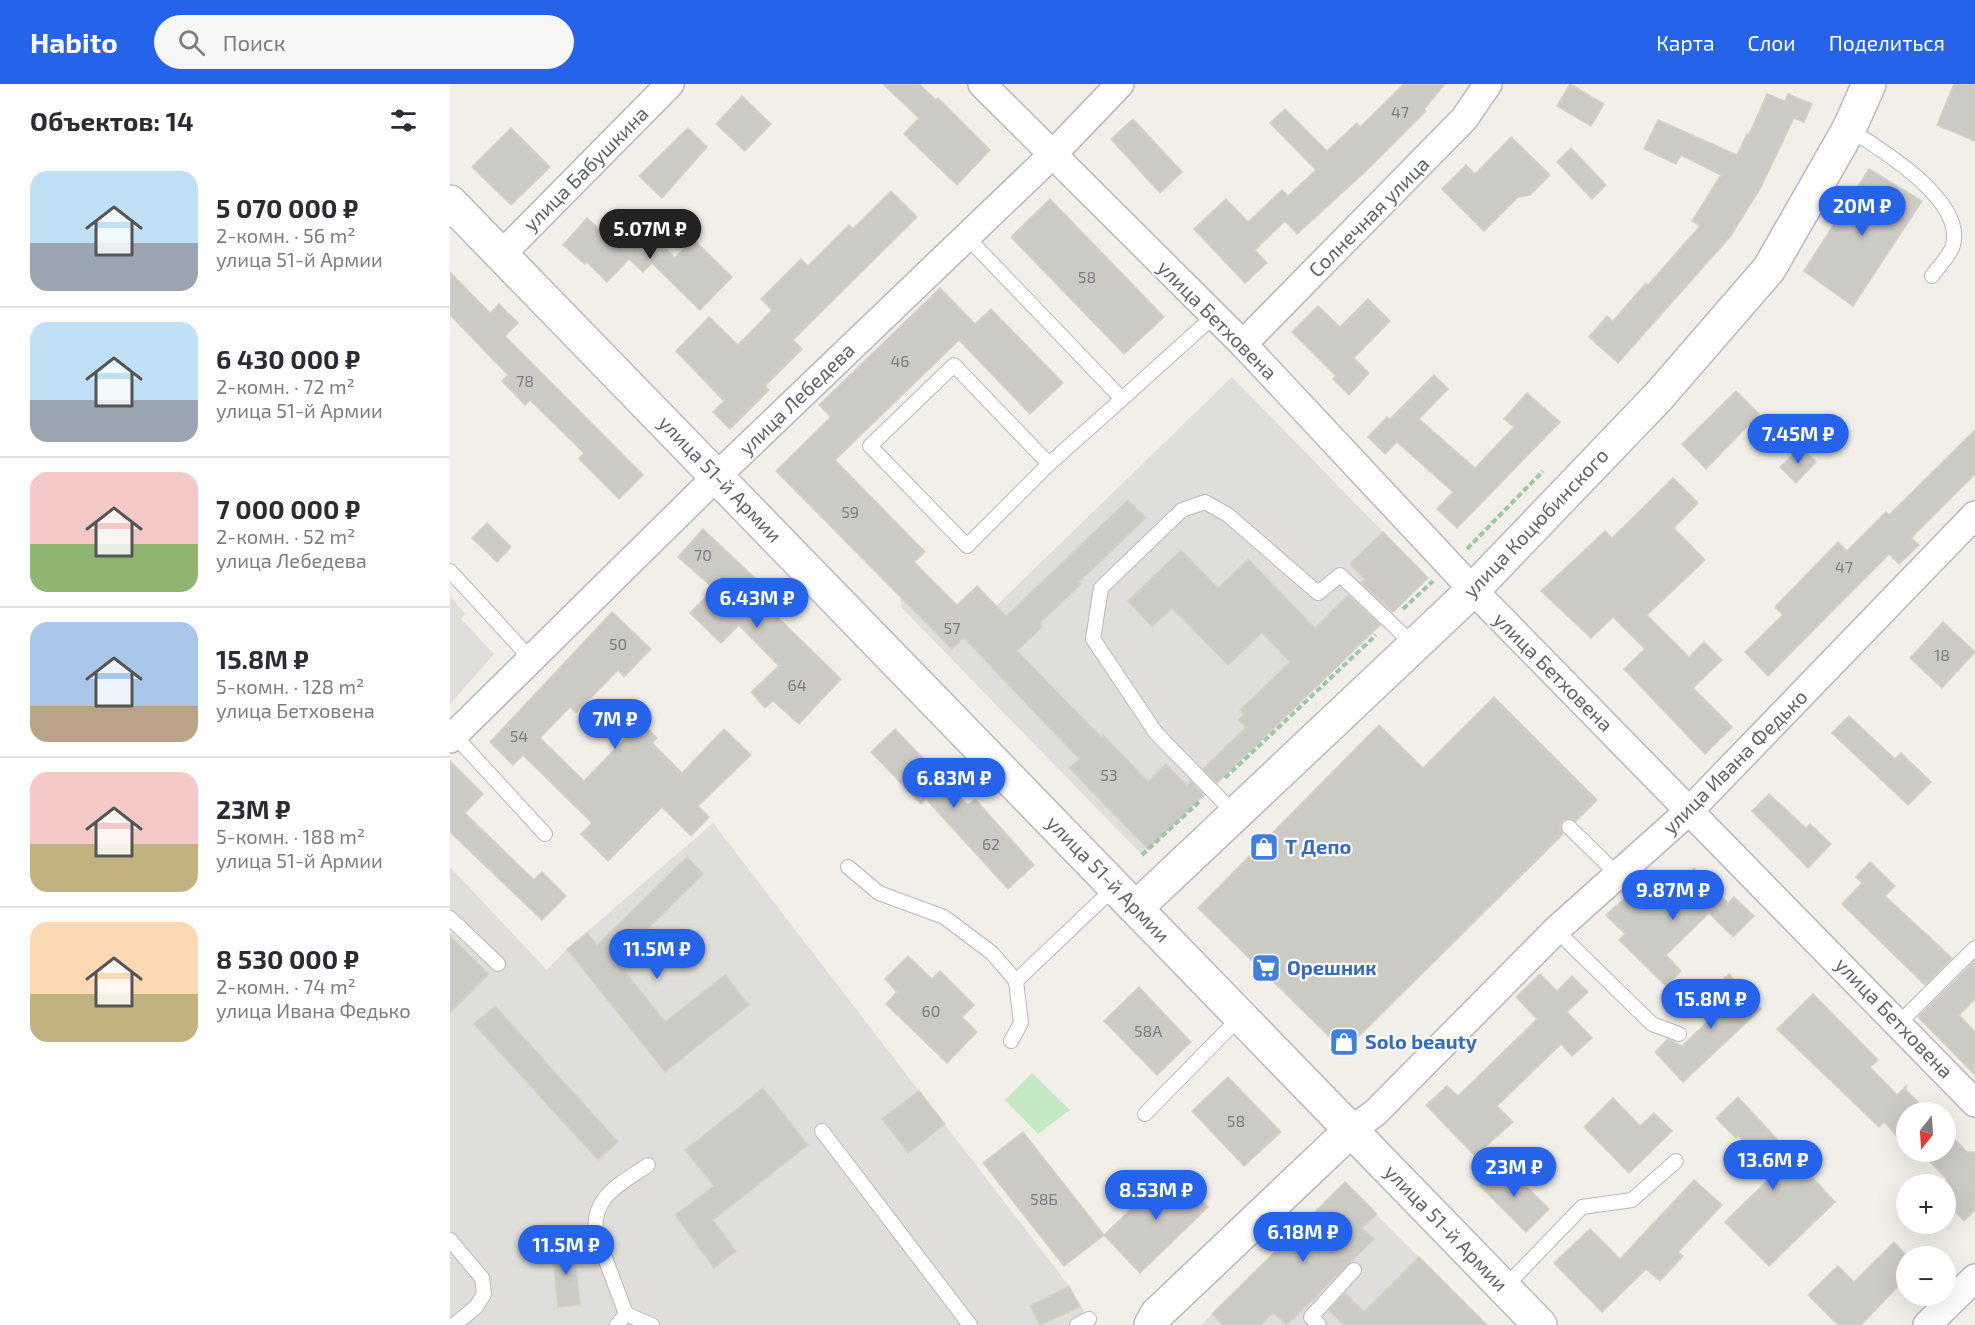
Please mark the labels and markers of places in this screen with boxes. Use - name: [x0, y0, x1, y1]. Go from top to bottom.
- pin: 20M ₽: [1820, 186, 1904, 237]
- pin: 5.07M ₽: [595, 209, 705, 260]
- pin: 7.45M ₽: [1743, 414, 1853, 465]
- pin: 6.43M ₽: [702, 578, 812, 629]
- pin: 7M ₽: [579, 699, 651, 750]
- pin: 6.83M ₽: [899, 758, 1009, 809]
- shop icon: Т Депо: [1248, 831, 1280, 863]
- place label: Т Депо: [1285, 834, 1351, 858]
- pin: 9.87M ₽: [1618, 870, 1728, 921]
- pin: 11.5M ₽: [602, 929, 712, 980]
- supermarket icon: Орешник: [1250, 952, 1282, 984]
- place label: Орешник: [1287, 955, 1376, 979]
- pin: 15.8M ₽: [1656, 979, 1766, 1030]
- shop icon: Solo beauty: [1328, 1026, 1360, 1058]
- place label: Solo beauty: [1365, 1029, 1478, 1054]
- pin: 13.6M ₽: [1718, 1140, 1828, 1191]
- pin: 23M ₽: [1472, 1147, 1556, 1198]
- pin: 8.53M ₽: [1101, 1170, 1211, 1221]
- pin: 6.18M ₽: [1248, 1212, 1358, 1263]
- pin: 11.5M ₽: [511, 1225, 621, 1276]

